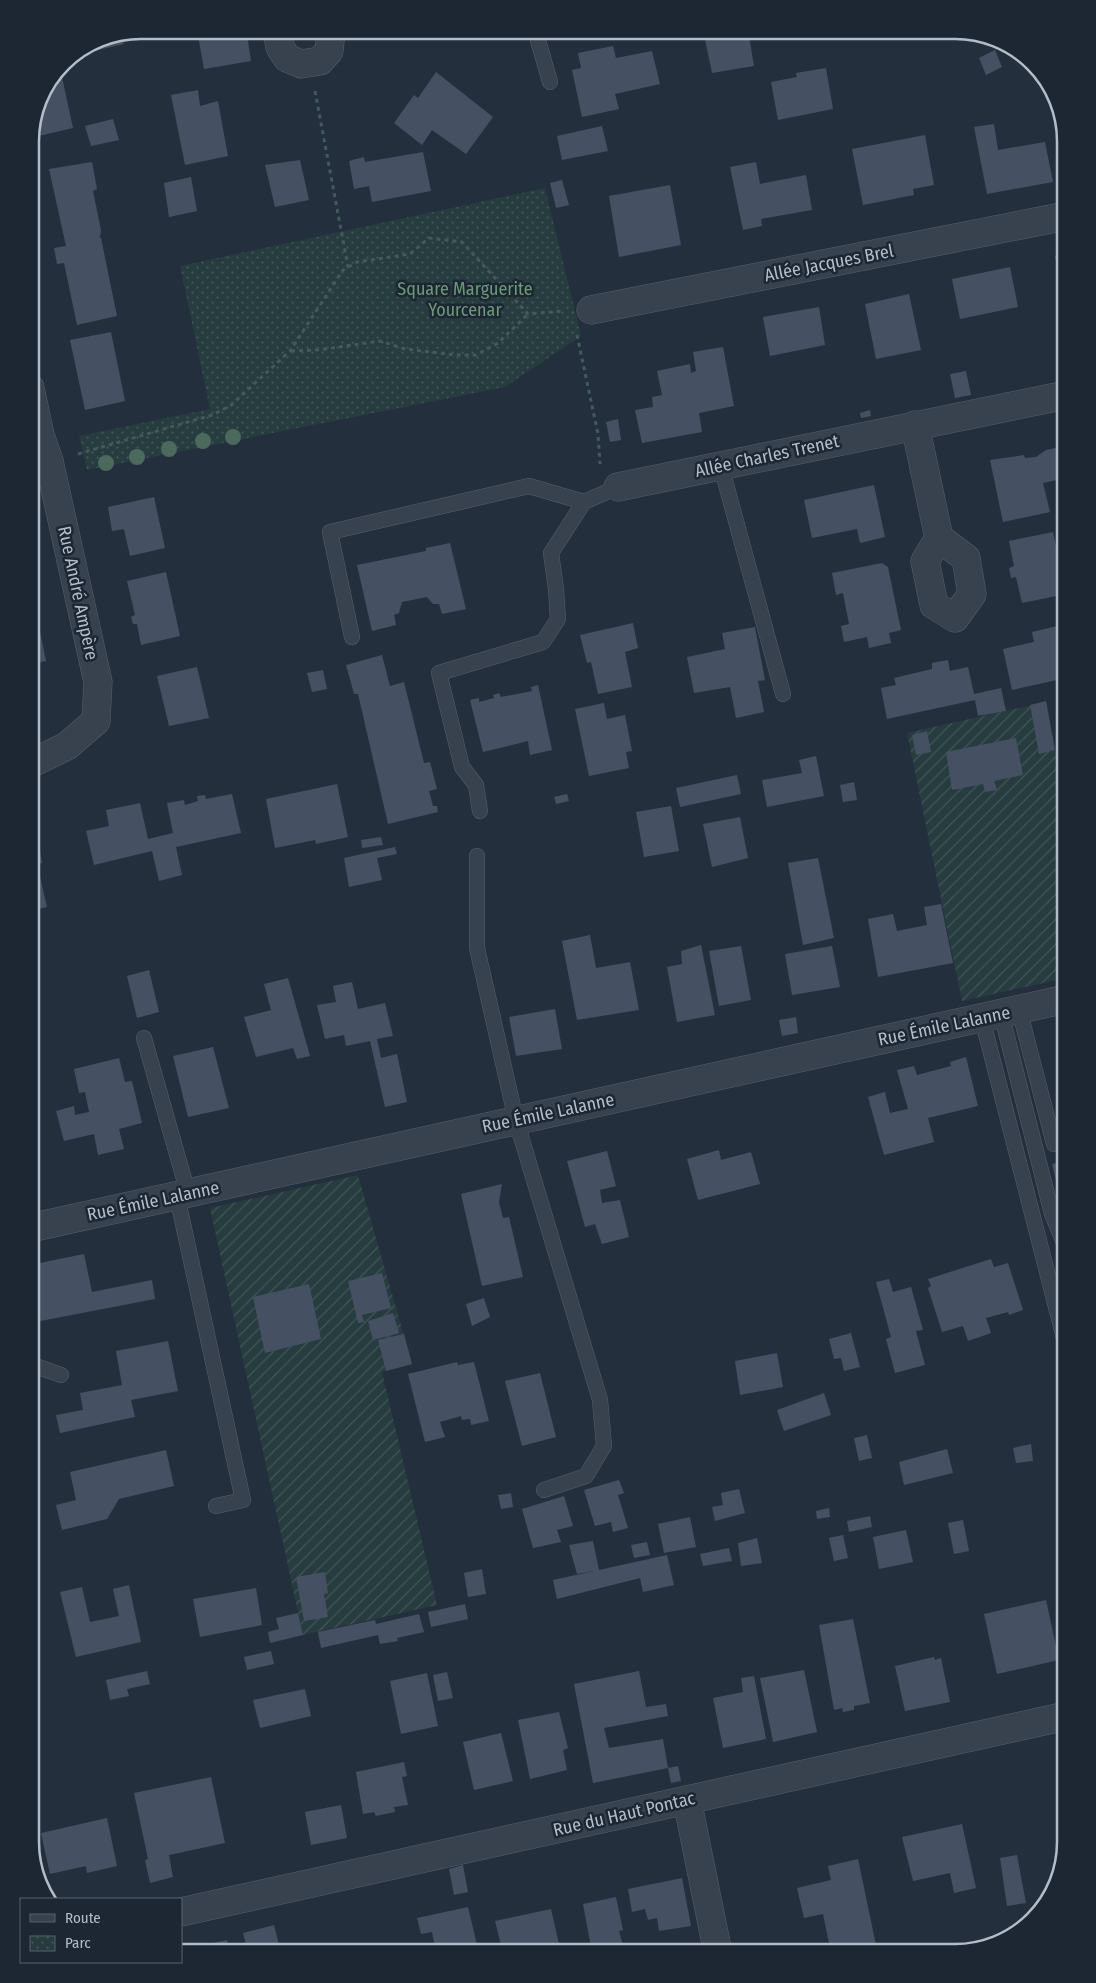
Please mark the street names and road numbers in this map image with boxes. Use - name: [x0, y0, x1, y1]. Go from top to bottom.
- street label: Allée Jacques Brel: [763, 240, 896, 286]
- street label: Allée Charles Trenet: [693, 430, 841, 482]
- street label: Rue André Ampère: [53, 524, 103, 662]
- street label: Rue Émile Lalanne: [876, 1000, 1012, 1051]
- street label: Rue Émile Lalanne: [480, 1087, 616, 1138]
- street label: Rue Émile Lalanne: [85, 1175, 221, 1226]
- street label: Rue du Haut Pontac: [551, 1787, 697, 1841]

